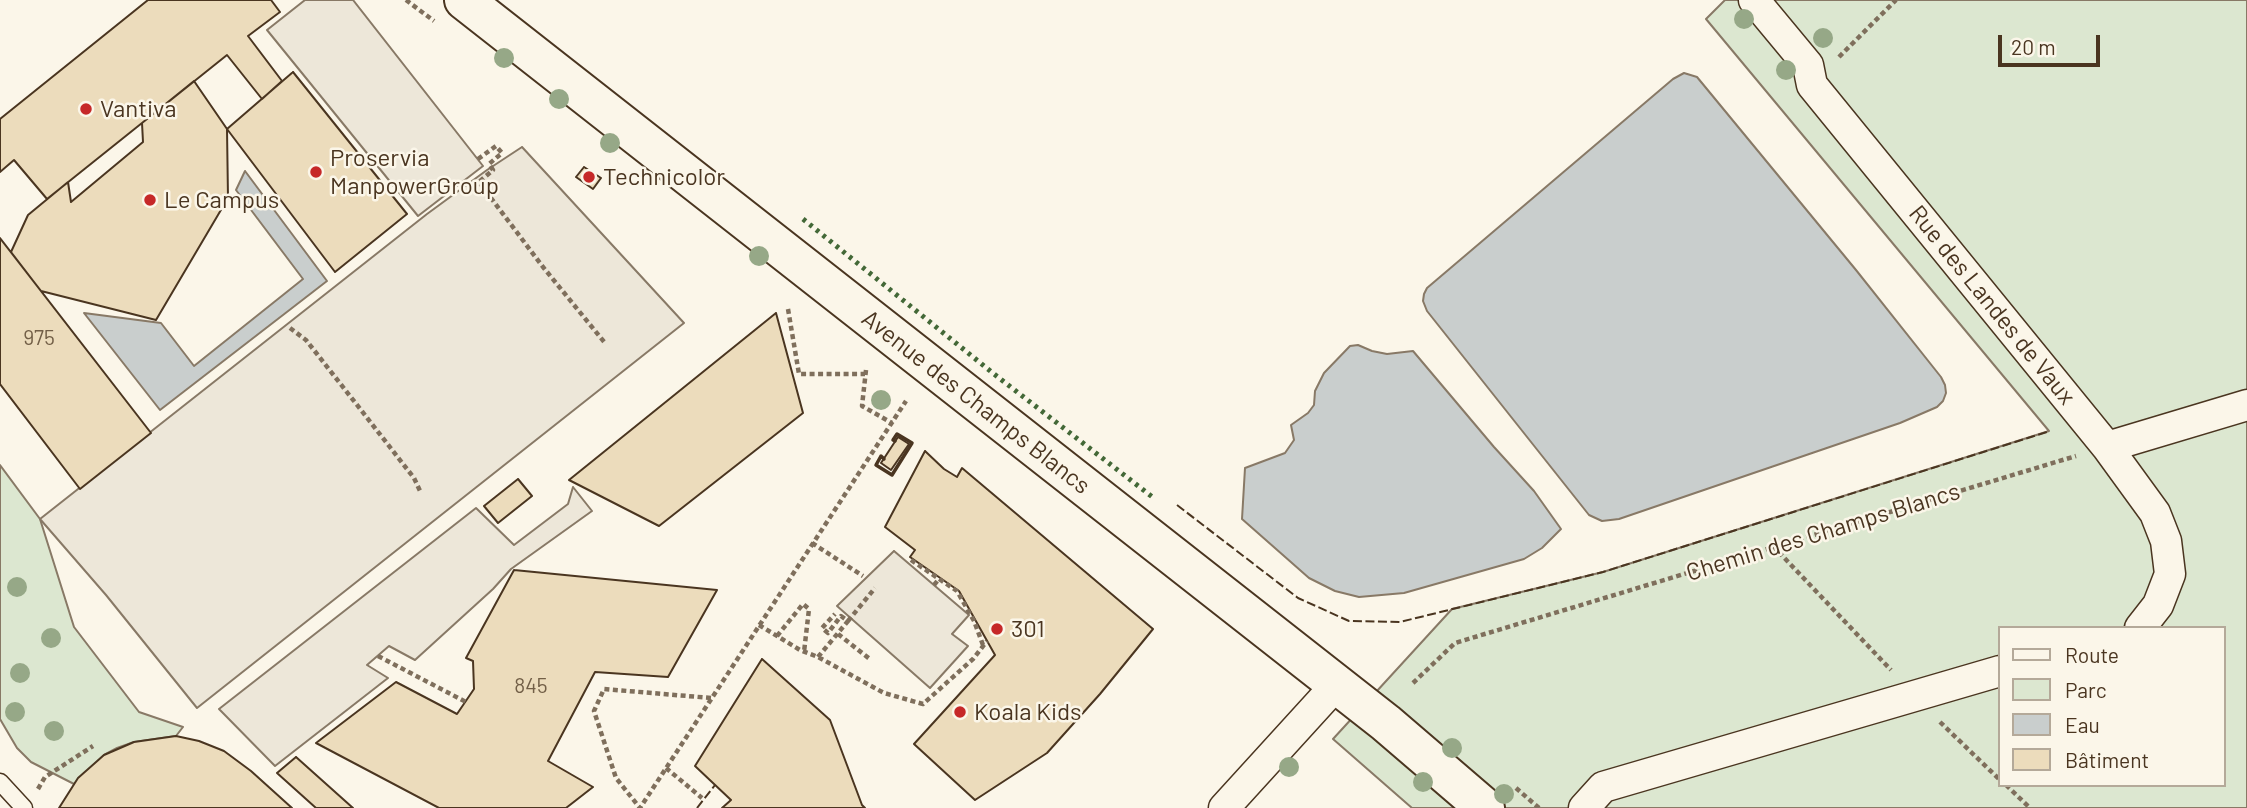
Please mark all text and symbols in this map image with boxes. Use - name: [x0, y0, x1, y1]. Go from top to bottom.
- scale bar: [2002, 21, 2104, 65]
- text: 20 m: [2011, 34, 2056, 59]
- place label: Vantiva: [100, 95, 176, 123]
- marker: Vantiva: [78, 101, 94, 117]
- place label: Proservia ManpowerGroup: [330, 144, 499, 200]
- place label: Technicolor: [603, 163, 725, 191]
- marker: Proservia ManpowerGroup: [308, 164, 324, 180]
- marker: Technicolor: [581, 169, 597, 185]
- place label: Le Campus: [164, 186, 279, 214]
- marker: Le Campus: [142, 192, 158, 208]
- street label: Rue des Landes de Vaux: [1903, 200, 2081, 410]
- street label: Avenue des Champs Blancs: [856, 304, 1096, 500]
- house number: 975: [23, 325, 55, 351]
- street label: Chemin des Champs Blancs: [1683, 477, 1963, 587]
- place label: 301: [1011, 615, 1045, 643]
- marker: 301: [989, 621, 1005, 637]
- legend: [1998, 626, 2226, 787]
- text: Route: [2065, 642, 2119, 667]
- house number: 845: [514, 673, 548, 699]
- text: Parc: [2065, 677, 2107, 702]
- place label: Koala Kids: [974, 698, 1082, 726]
- marker: Koala Kids: [952, 704, 968, 720]
- text: Eau: [2065, 712, 2100, 737]
- text: Bâtiment: [2065, 747, 2149, 772]

